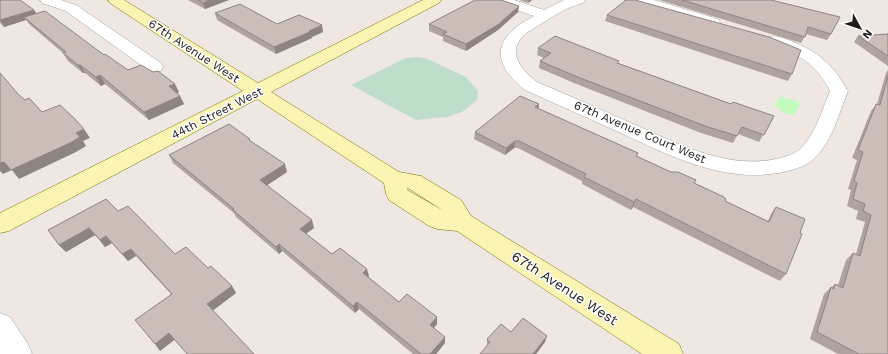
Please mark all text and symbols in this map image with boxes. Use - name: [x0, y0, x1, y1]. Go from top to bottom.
- north arrow: [840, 8, 880, 48]
- street label: 67th Avenue West: [146, 16, 242, 86]
- text: N: [860, 27, 875, 41]
- street label: 44th Street West: [169, 84, 265, 142]
- street label: 67th Avenue Court West: [572, 98, 708, 166]
- street label: 67th Avenue West: [509, 248, 621, 328]

